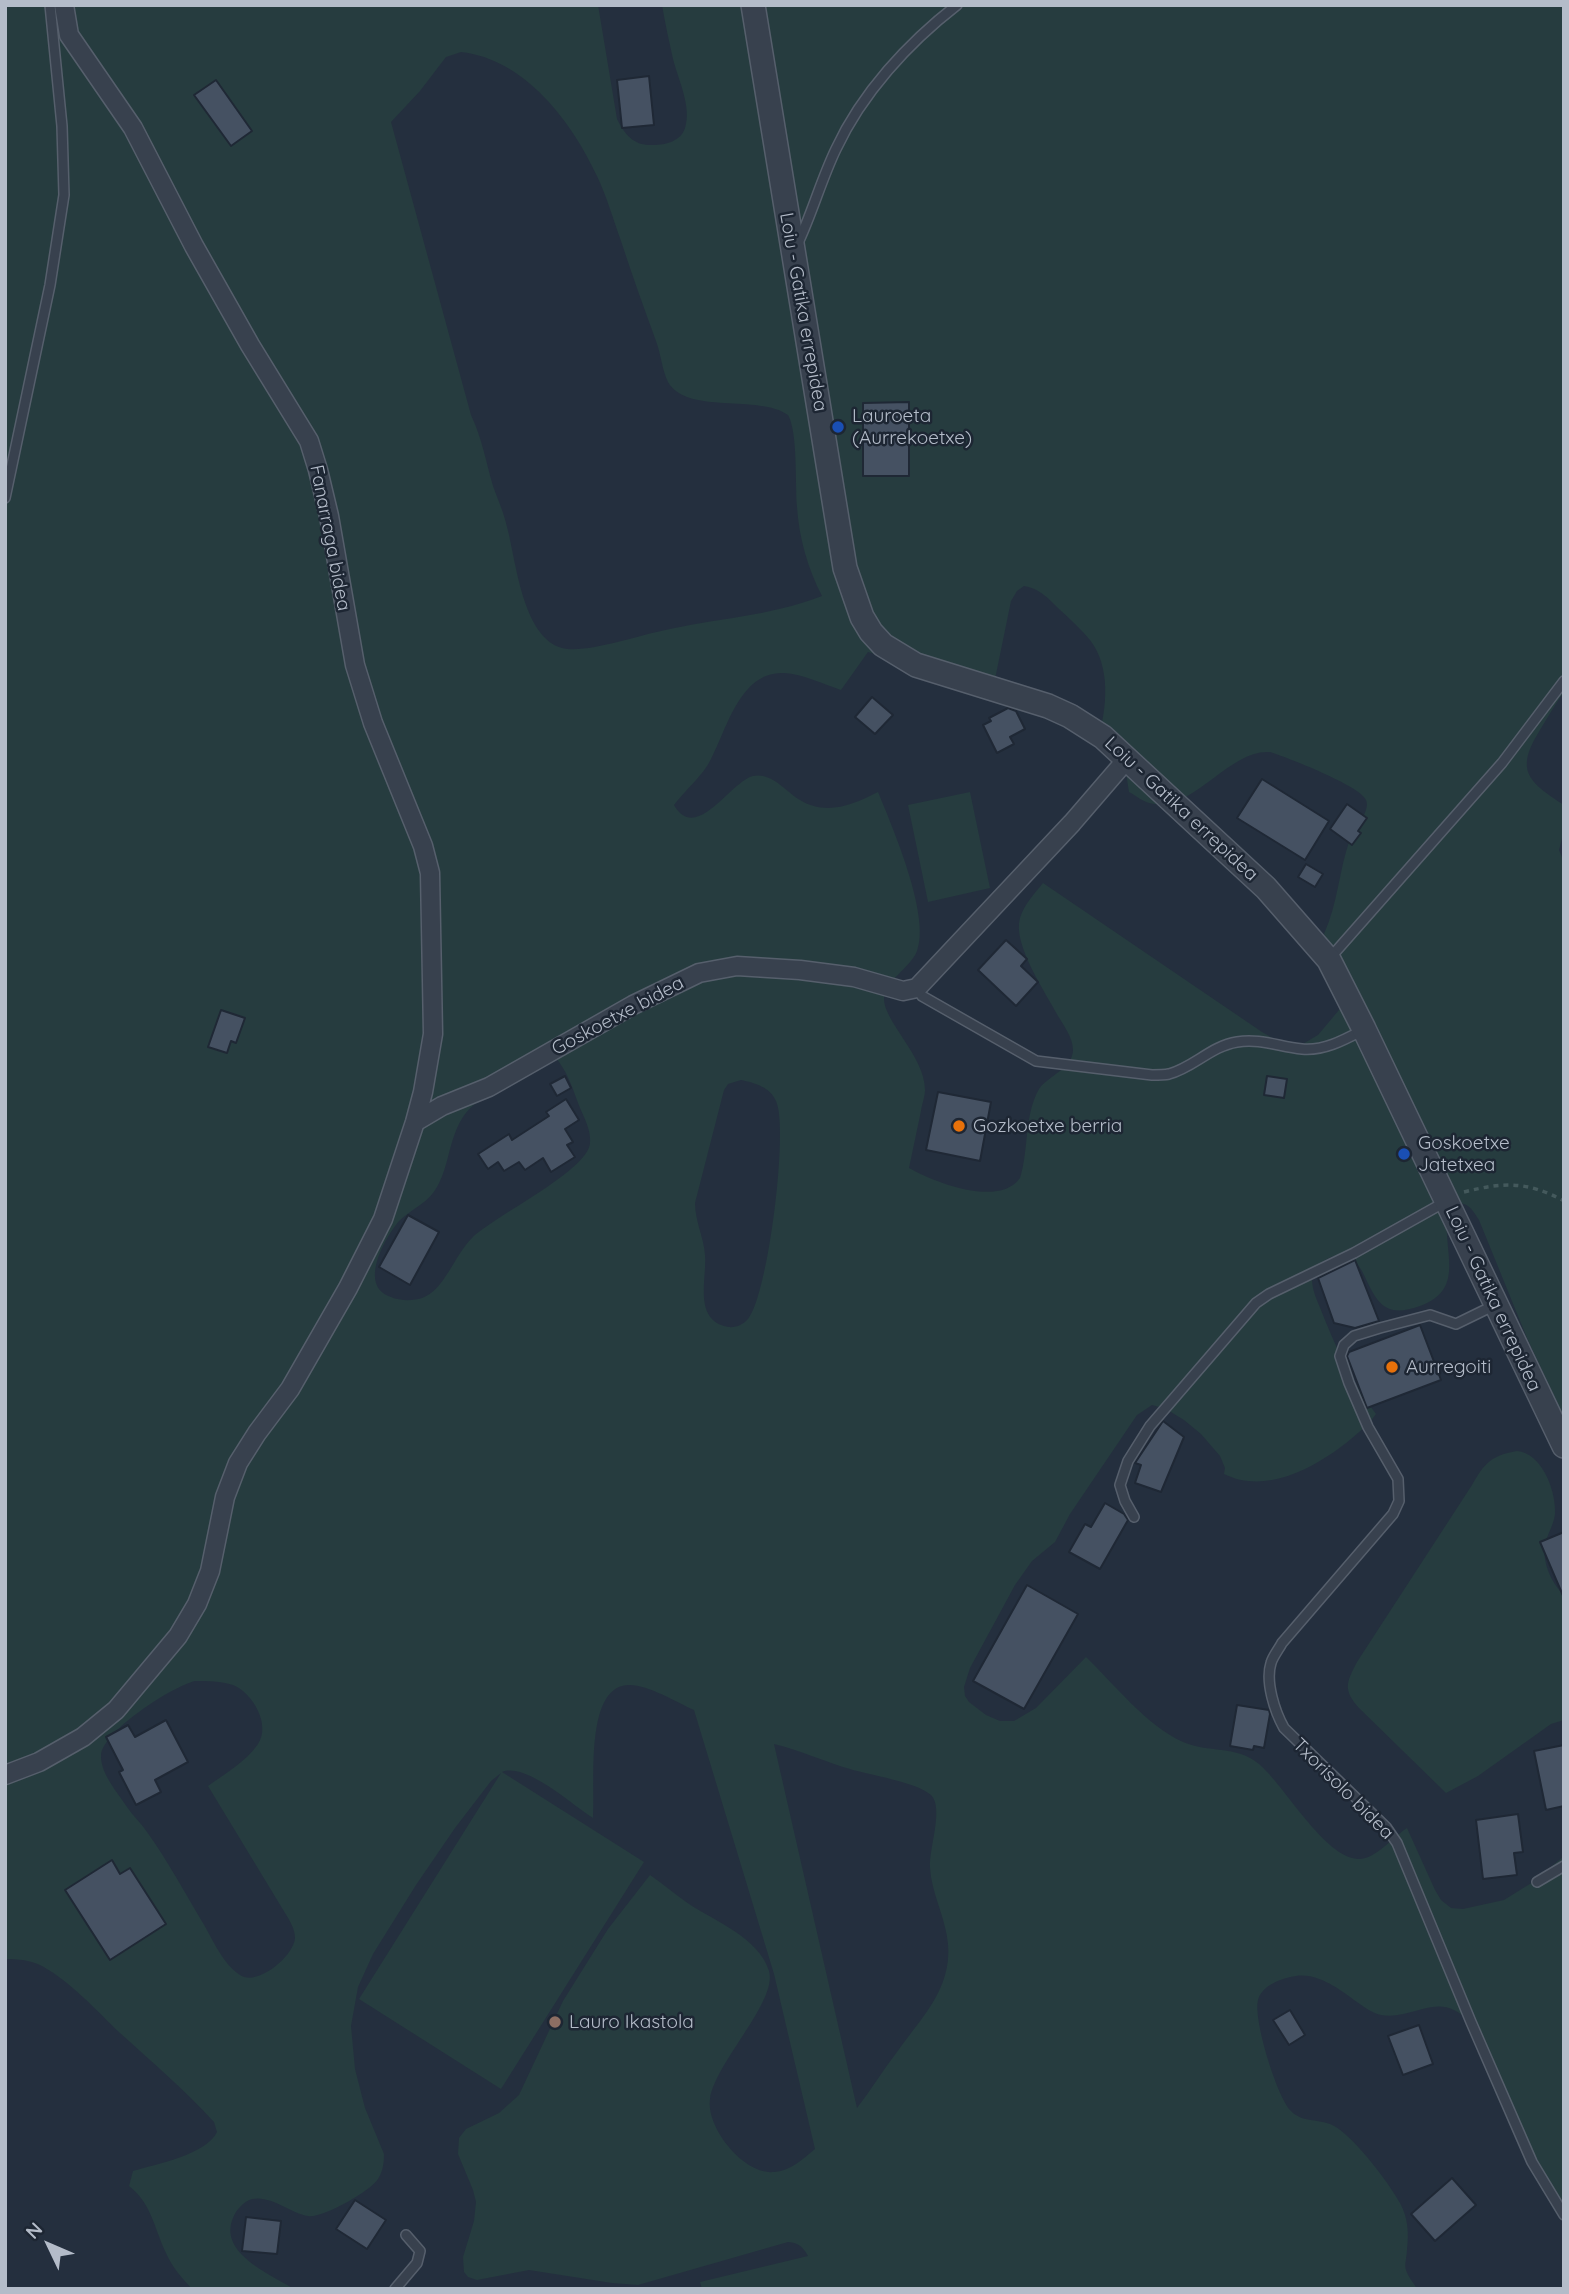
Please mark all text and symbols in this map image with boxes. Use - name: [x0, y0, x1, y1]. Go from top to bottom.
- street label: Loiu - Gatika errepidea: [774, 211, 832, 413]
- place label: Lauroeta (Aurrekoetxe): [852, 405, 972, 449]
- marker: Lauroeta (Aurrekoetxe): [830, 419, 846, 435]
- street label: Fanarraga bidea: [305, 463, 355, 613]
- street label: Loiu - Gatika errepidea: [1099, 732, 1263, 886]
- street label: Goskoetxe bidea: [548, 972, 688, 1060]
- place label: Gozkoetxe berria: [973, 1115, 1122, 1137]
- marker: Gozkoetxe berria: [951, 1118, 967, 1134]
- place label: Goskoetxe Jatetxea: [1418, 1132, 1510, 1176]
- marker: Goskoetxe Jatetxea: [1396, 1146, 1412, 1162]
- street label: Loiu - Gatika errepidea: [1440, 1203, 1546, 1395]
- place label: Aurregoiti: [1406, 1356, 1491, 1378]
- marker: Aurregoiti: [1384, 1359, 1400, 1375]
- street label: Txorisolo bidea: [1288, 1734, 1398, 1844]
- place label: Lauro Ikastola: [569, 2011, 694, 2033]
- marker: Lauro Ikastola: [547, 2014, 563, 2030]
- north arrow: [14, 2210, 84, 2280]
- text: N: [20, 2217, 47, 2244]

